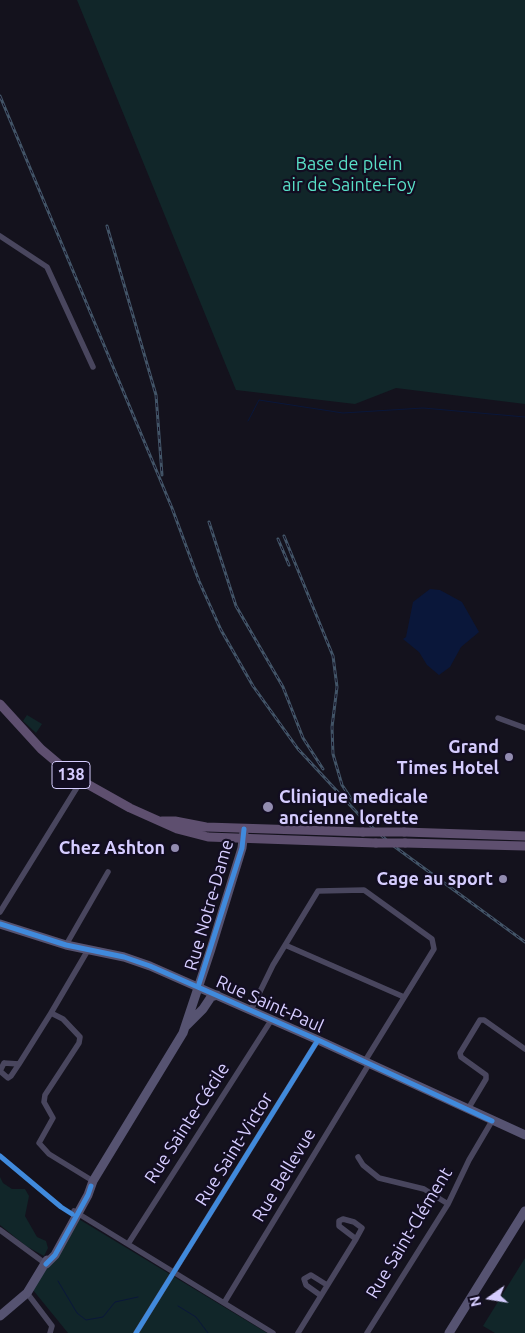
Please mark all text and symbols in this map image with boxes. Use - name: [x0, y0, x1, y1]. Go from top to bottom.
- park label: Base de plein air de Sainte-Foy: [282, 153, 416, 195]
- place label: Grand Times Hotel: [397, 736, 499, 779]
- marker: Grand Times Hotel: [503, 751, 515, 763]
- road number: 138: [52, 762, 90, 788]
- place label: Clinique medicale ancienne lorette: [279, 786, 428, 829]
- marker: Clinique medicale ancienne lorette: [261, 800, 275, 814]
- place label: Chez Ashton: [59, 837, 165, 859]
- street label: Rue Notre-Dame: [180, 837, 238, 973]
- marker: Chez Ashton: [169, 842, 181, 854]
- place label: Cage au sport: [377, 868, 493, 890]
- marker: Cage au sport: [497, 873, 509, 885]
- street label: Rue Saint-Paul: [213, 971, 327, 1037]
- street label: Rue Sainte-Cécile: [140, 1059, 234, 1187]
- street label: Rue Saint-Victor: [190, 1088, 278, 1210]
- street label: Rue Bellevue: [248, 1124, 320, 1226]
- street label: Rue Saint-Clément: [361, 1163, 457, 1303]
- north arrow: [465, 1273, 515, 1323]
- text: N: [466, 1294, 484, 1308]

